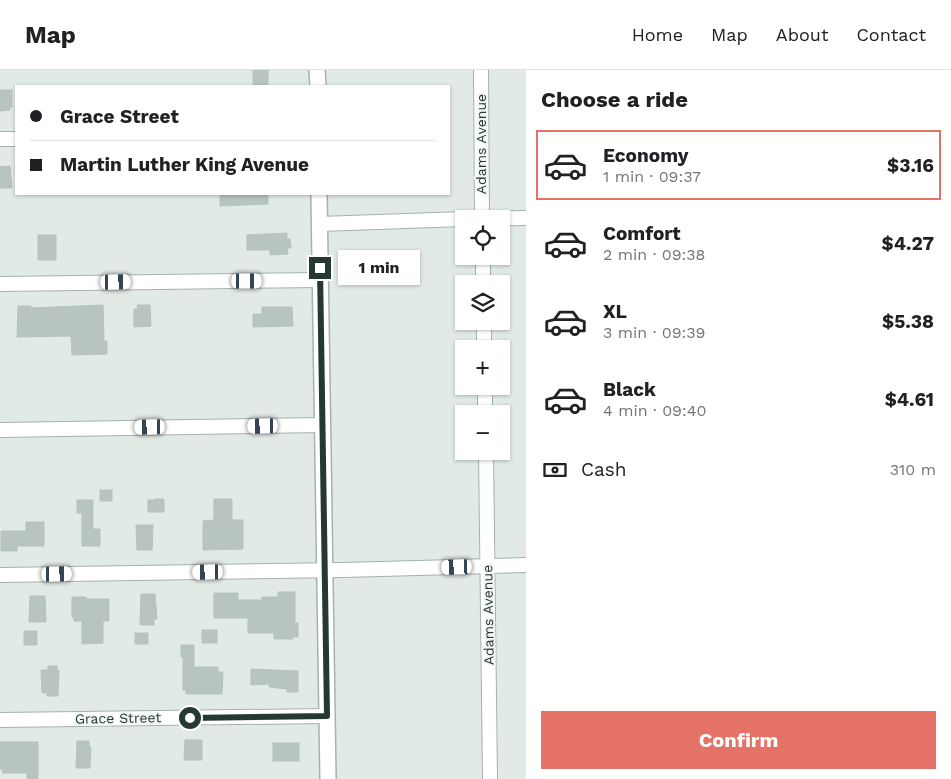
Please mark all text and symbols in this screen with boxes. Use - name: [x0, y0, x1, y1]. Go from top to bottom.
- text: Map: [25, 21, 76, 49]
- text: Home: [632, 24, 683, 45]
- text: Map: [711, 24, 748, 45]
- text: About: [776, 24, 828, 45]
- text: Contact: [856, 24, 926, 45]
- text: Choose a ride: [541, 87, 688, 112]
- street label: Adams Avenue: [473, 94, 489, 194]
- text: Grace Street: [60, 105, 179, 128]
- icon: car: [543, 143, 588, 188]
- text: Economy: [603, 144, 688, 167]
- text: Martin Luther King Avenue: [60, 153, 309, 176]
- text: $3.16: [887, 154, 934, 177]
- text: 1 min · 09:37: [603, 167, 701, 186]
- map controls: [455, 210, 510, 460]
- button: locate: [455, 210, 510, 265]
- icon: car: [543, 221, 588, 266]
- text: Comfort: [603, 222, 681, 245]
- text: $4.27: [882, 232, 934, 255]
- text: 2 min · 09:38: [603, 245, 705, 264]
- callout: 1 min: [338, 250, 420, 286]
- route end: [309, 257, 331, 279]
- text: 1 min: [358, 258, 400, 277]
- car: [100, 274, 131, 290]
- car: [232, 274, 262, 289]
- button: layers: [455, 275, 510, 330]
- icon: car: [543, 299, 588, 344]
- text: XL: [603, 300, 627, 323]
- text: $5.38: [882, 310, 934, 333]
- text: 3 min · 09:39: [603, 323, 705, 342]
- button: +: [455, 340, 510, 395]
- icon: car: [543, 377, 588, 422]
- text: Black: [603, 378, 656, 401]
- text: $4.61: [885, 388, 934, 411]
- text: 4 min · 09:40: [603, 401, 706, 420]
- button: −: [455, 405, 510, 460]
- car: [247, 418, 278, 434]
- car: [134, 419, 165, 435]
- icon: cash: [541, 456, 569, 484]
- text: Cash: [581, 458, 627, 481]
- text: 310 m: [890, 460, 936, 479]
- car: [441, 559, 472, 575]
- car: [192, 564, 223, 580]
- street label: Adams Avenue: [479, 565, 497, 665]
- car: [41, 566, 72, 582]
- route start: [179, 707, 201, 729]
- street label: Grace Street: [75, 709, 161, 727]
- button: Confirm: [541, 711, 936, 769]

